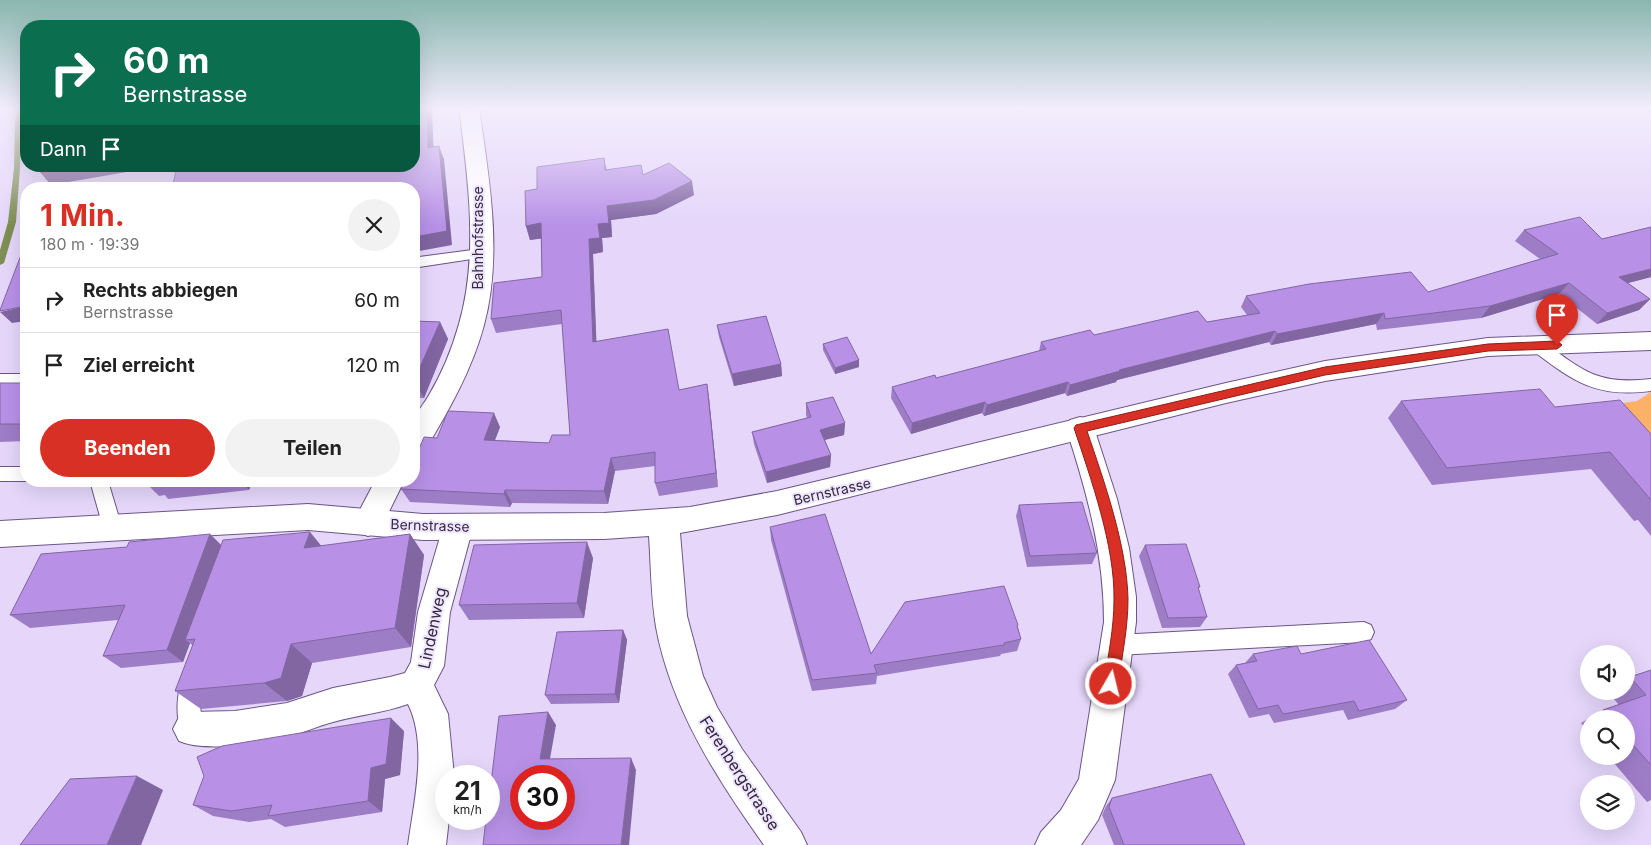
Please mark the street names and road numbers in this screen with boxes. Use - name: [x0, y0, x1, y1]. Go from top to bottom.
- street label: Bahnhofstrasse: [469, 186, 486, 290]
- street label: Bernstrasse: [792, 474, 872, 508]
- street label: Bernstrasse: [390, 515, 470, 535]
- street label: Lindenweg: [414, 585, 450, 671]
- street label: Ferenbergstrasse: [696, 712, 784, 834]

